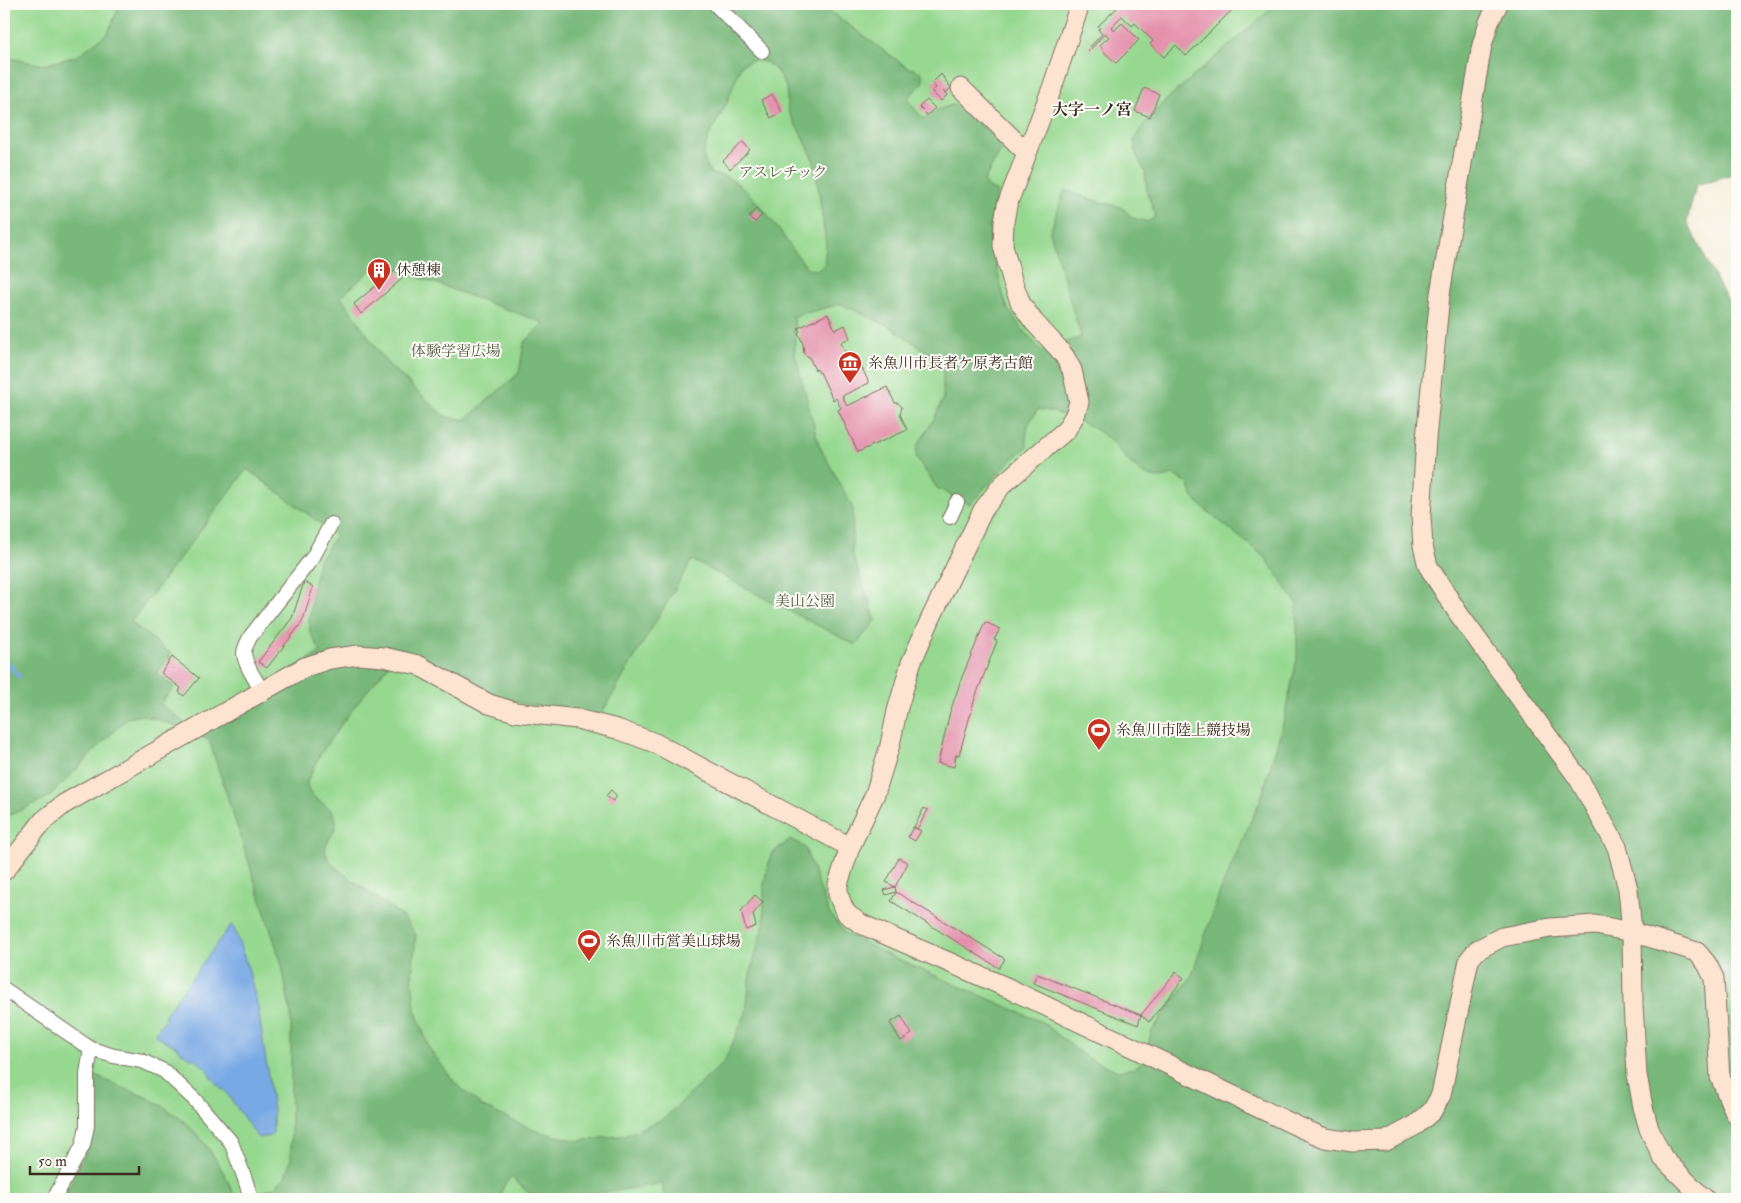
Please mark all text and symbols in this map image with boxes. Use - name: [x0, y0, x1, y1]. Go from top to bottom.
- district label: 大字一ノ宮: [1052, 100, 1132, 120]
- park label: アスレチック: [739, 163, 827, 182]
- building icon: 休憩棟: [366, 257, 392, 291]
- place label: 休憩棟: [396, 261, 441, 280]
- park label: 体験学習広場: [411, 342, 501, 361]
- museum icon: 糸魚川市長者ケ原考古館: [837, 350, 863, 384]
- place label: 糸魚川市長者ケ原考古館: [868, 354, 1033, 373]
- park label: 美山公園: [775, 592, 835, 611]
- sports icon: 糸魚川市陸上競技場: [1086, 717, 1112, 751]
- place label: 糸魚川市陸上競技場: [1116, 721, 1251, 740]
- sports icon: 糸魚川市営美山球場: [576, 928, 602, 962]
- place label: 糸魚川市営美山球場: [606, 932, 741, 951]
- scale bar: [30, 1143, 139, 1175]
- text: 50 m: [38, 1152, 67, 1171]

